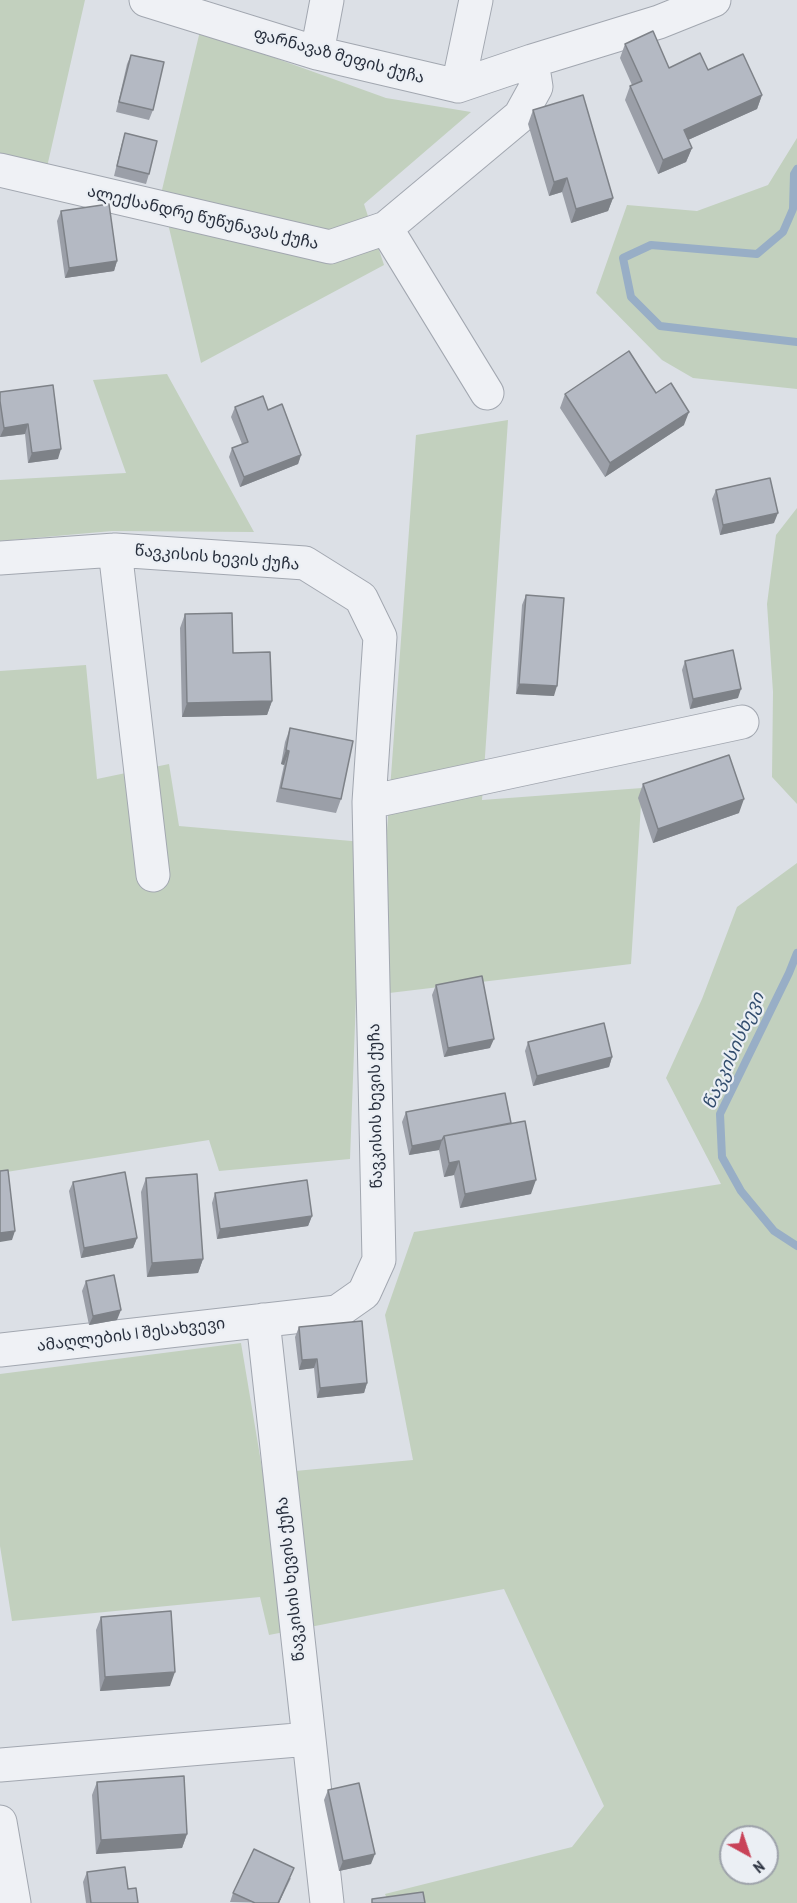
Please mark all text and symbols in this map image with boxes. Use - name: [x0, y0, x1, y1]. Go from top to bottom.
- street label: ფარნავაზ მეფის ქუჩა: [251, 24, 427, 88]
- street label: ალექსანდრე წუწუნავას ქუჩა: [85, 182, 321, 254]
- street label: წავკისის ხევის ქუჩა: [134, 541, 300, 575]
- water label: წავკისისხევი: [699, 989, 769, 1113]
- street label: წავკისის ხევის ქუჩა: [365, 1023, 387, 1189]
- street label: ამაღლების I შესახვევი: [36, 1314, 226, 1356]
- street label: წავკისის ხევის ქუჩა: [273, 1496, 309, 1662]
- north arrow: [719, 1825, 779, 1885]
- text: N: [750, 1857, 769, 1878]

